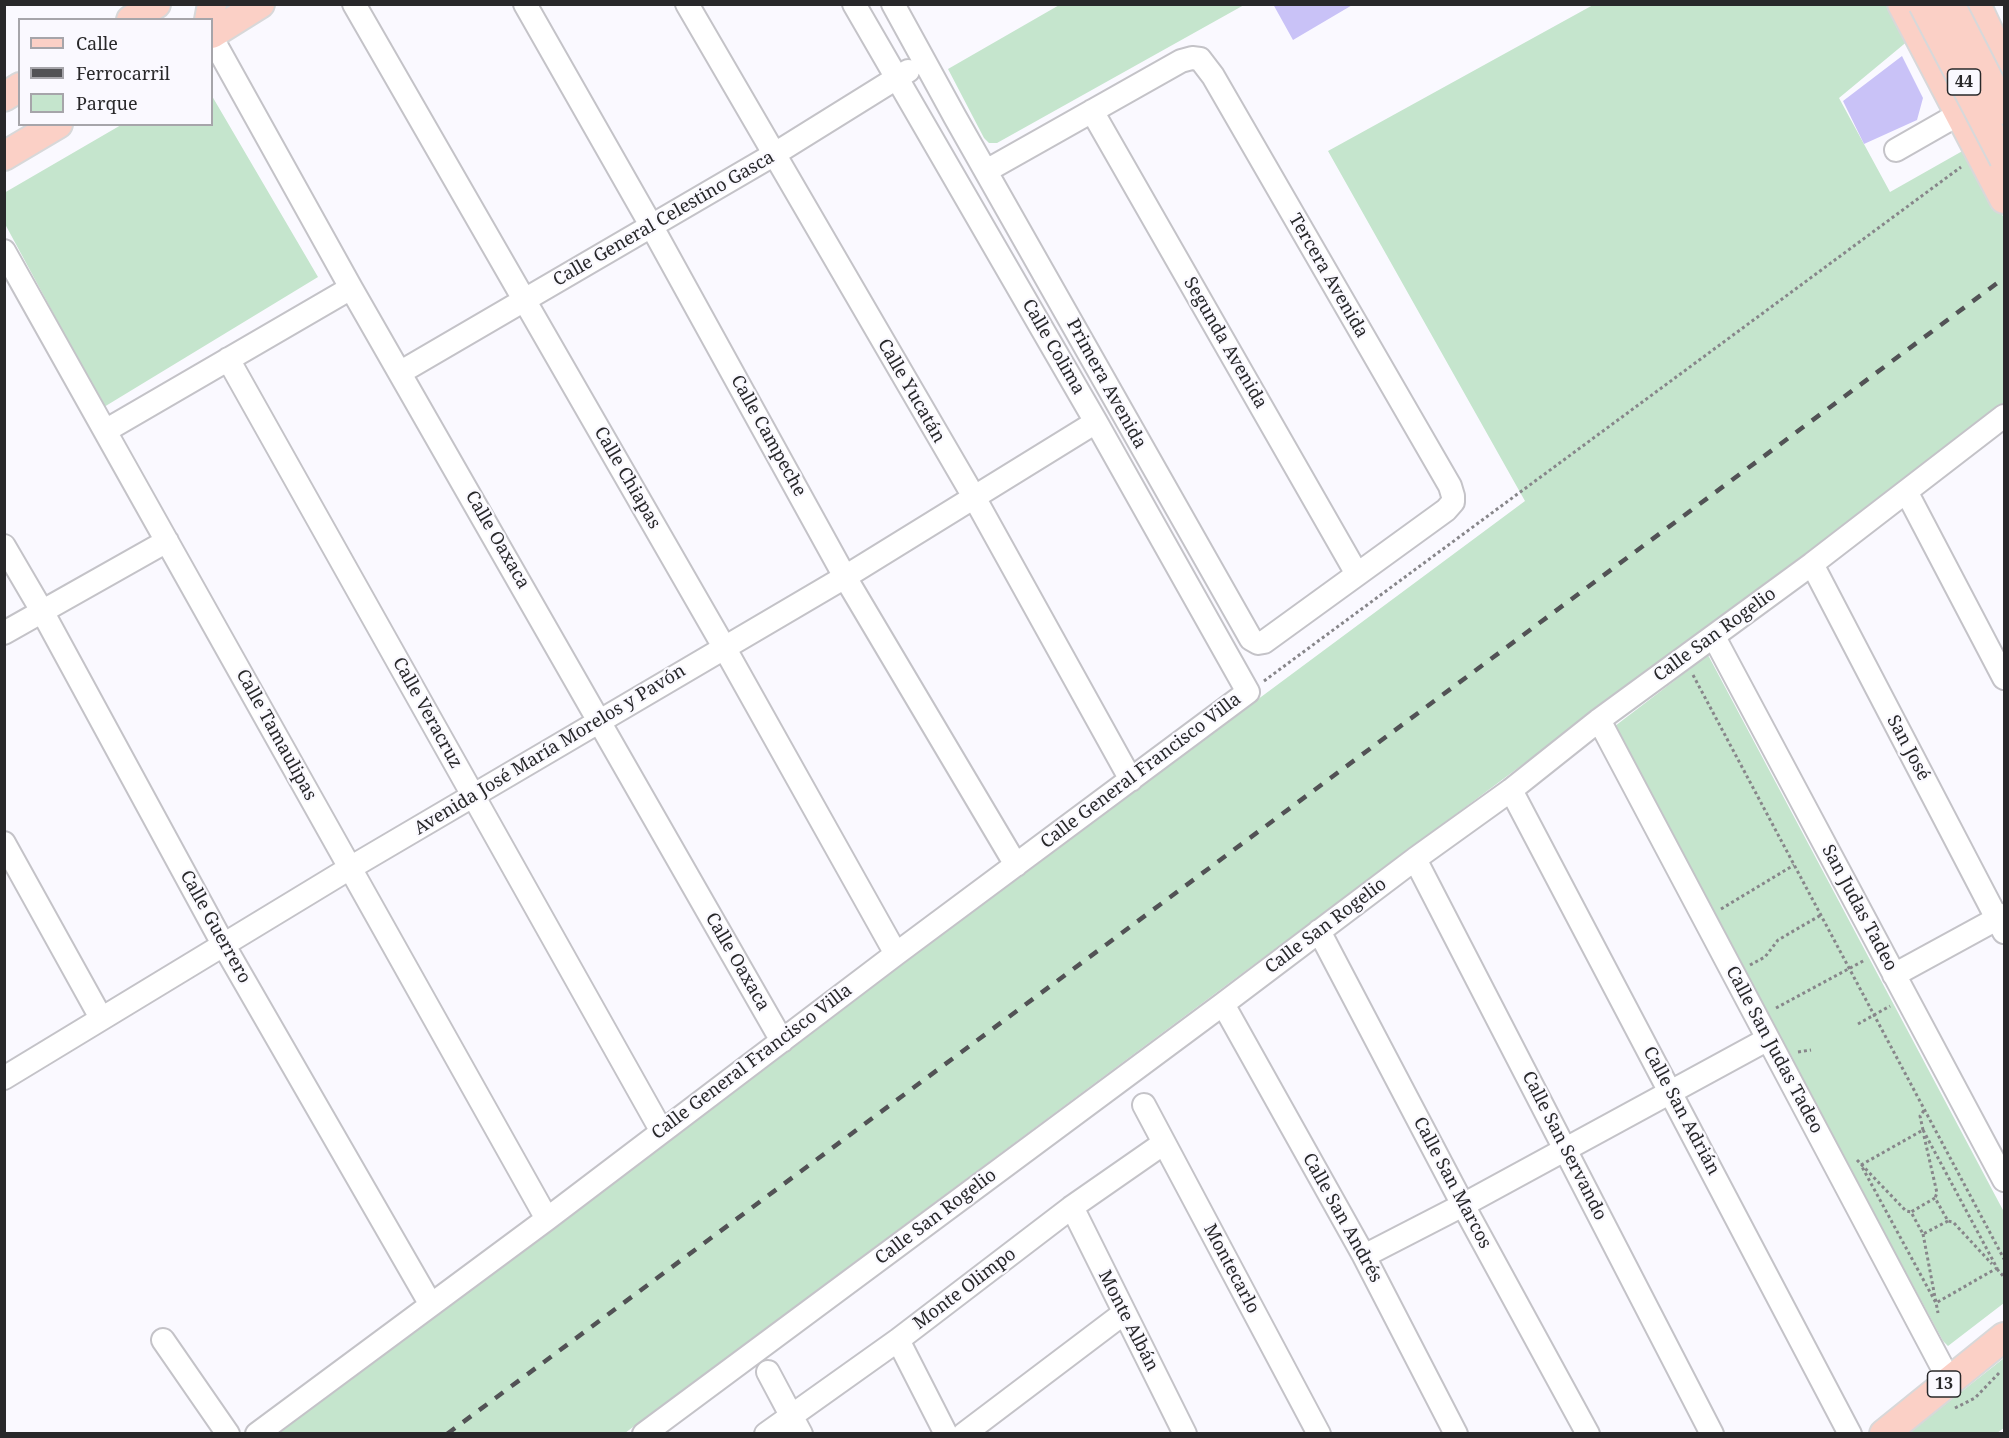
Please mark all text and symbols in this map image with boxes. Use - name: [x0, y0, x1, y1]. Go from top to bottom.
- legend: [18, 18, 213, 126]
- text: Calle: [76, 31, 118, 55]
- text: Ferrocarril: [76, 61, 170, 85]
- road number: 44: [1948, 69, 1980, 95]
- text: Parque: [76, 91, 138, 115]
- street label: Calle General Celestino Gasca: [550, 147, 778, 291]
- street label: Tercera Avenida: [1284, 210, 1372, 342]
- street label: Segunda Avenida: [1179, 273, 1271, 413]
- street label: Calle Colima: [1017, 295, 1089, 399]
- street label: Primera Avenida: [1061, 315, 1151, 453]
- street label: Calle Yucatán: [873, 335, 949, 447]
- street label: Calle Campeche: [726, 372, 810, 500]
- street label: Calle Chiapas: [589, 423, 665, 533]
- street label: Calle Oaxaca: [460, 487, 534, 593]
- street label: Calle San Rogelio: [1650, 583, 1780, 687]
- street label: Calle Veracruz: [388, 654, 466, 772]
- street label: Avenida José María Morelos y Pavón: [410, 660, 690, 840]
- street label: Calle Tamaulipas: [231, 666, 321, 804]
- street label: Calle General Francisco Villa: [1037, 689, 1245, 853]
- street label: San José: [1882, 712, 1934, 784]
- street label: San Judas Tadeo: [1817, 841, 1901, 975]
- street label: Calle Guerrero: [175, 867, 255, 987]
- street label: Calle San Rogelio: [1261, 873, 1391, 979]
- street label: Calle Oaxaca: [700, 909, 774, 1015]
- street label: Calle San Judas Tadeo: [1721, 963, 1827, 1137]
- street label: Calle General Francisco Villa: [648, 980, 856, 1144]
- street label: Calle San Adrián: [1638, 1043, 1724, 1179]
- street label: Calle San Servando: [1517, 1068, 1611, 1224]
- street label: Calle San Marcos: [1408, 1114, 1496, 1252]
- street label: Calle San Andrés: [1298, 1150, 1386, 1286]
- street label: Calle San Rogelio: [871, 1164, 1001, 1270]
- street label: Montecarlo: [1198, 1221, 1264, 1317]
- street label: Monte Olimpo: [910, 1243, 1020, 1335]
- street label: Monte Albán: [1093, 1267, 1163, 1375]
- road number: 13: [1928, 1371, 1960, 1397]

